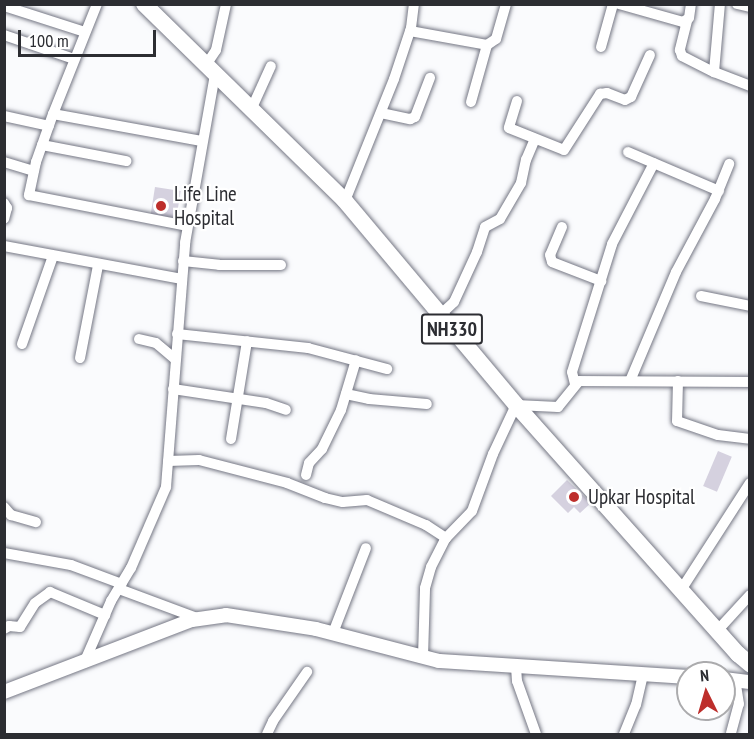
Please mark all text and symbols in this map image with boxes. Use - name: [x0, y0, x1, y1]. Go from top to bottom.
- scale bar: [21, 18, 159, 56]
- text: 100 m: [29, 29, 69, 52]
- place label: Life Line Hospital: [174, 181, 237, 231]
- marker: Life Line Hospital: [152, 197, 170, 215]
- road number: NH330: [420, 312, 484, 346]
- place label: Upkar Hospital: [588, 484, 695, 510]
- marker: Upkar Hospital: [565, 488, 583, 506]
- north arrow: [676, 661, 736, 721]
- text: N: [699, 665, 710, 685]

